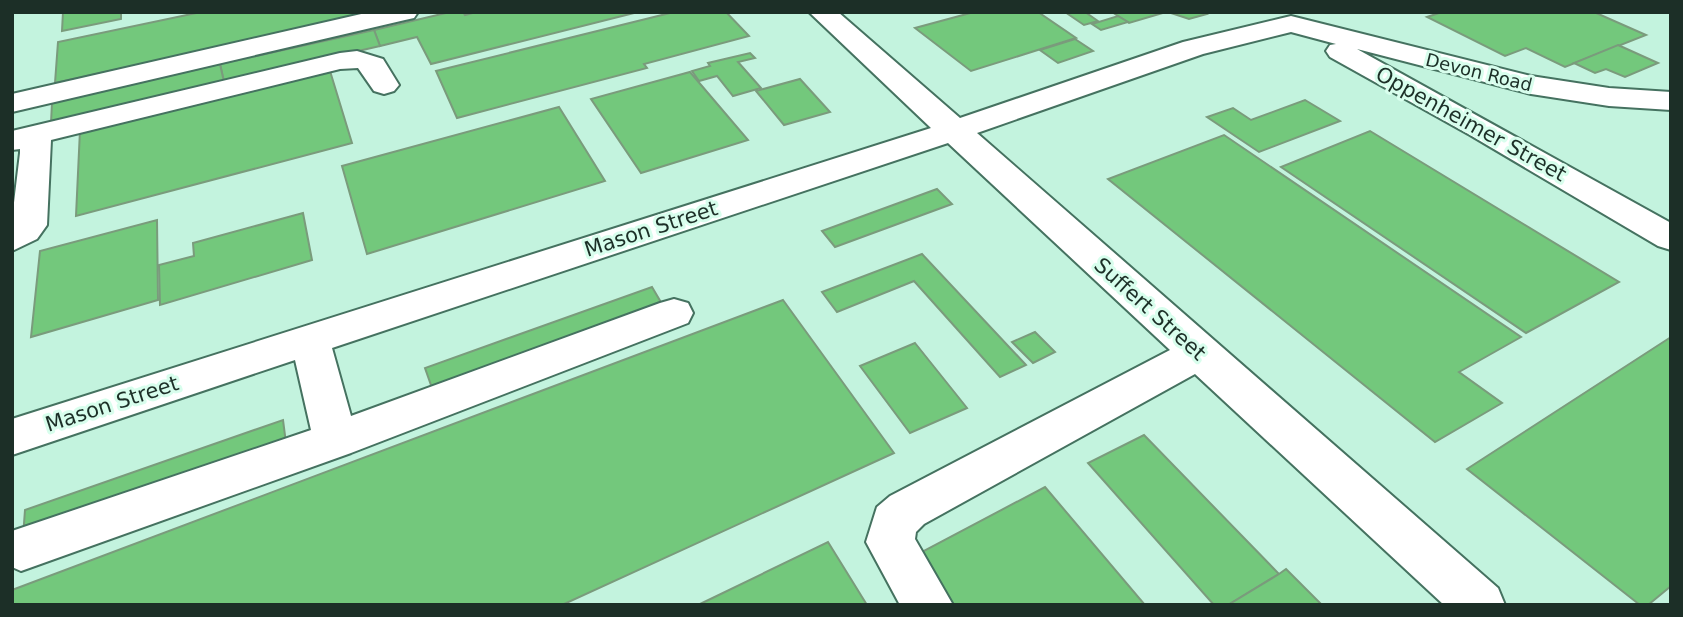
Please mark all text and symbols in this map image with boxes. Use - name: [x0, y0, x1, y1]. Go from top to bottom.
- street label: Devon Road: [1424, 49, 1534, 95]
- street label: Oppenheimer Street: [1372, 62, 1570, 186]
- street label: Mason Street: [581, 196, 721, 262]
- street label: Suffert Street: [1089, 253, 1211, 365]
- street label: Mason Street: [42, 371, 182, 437]

